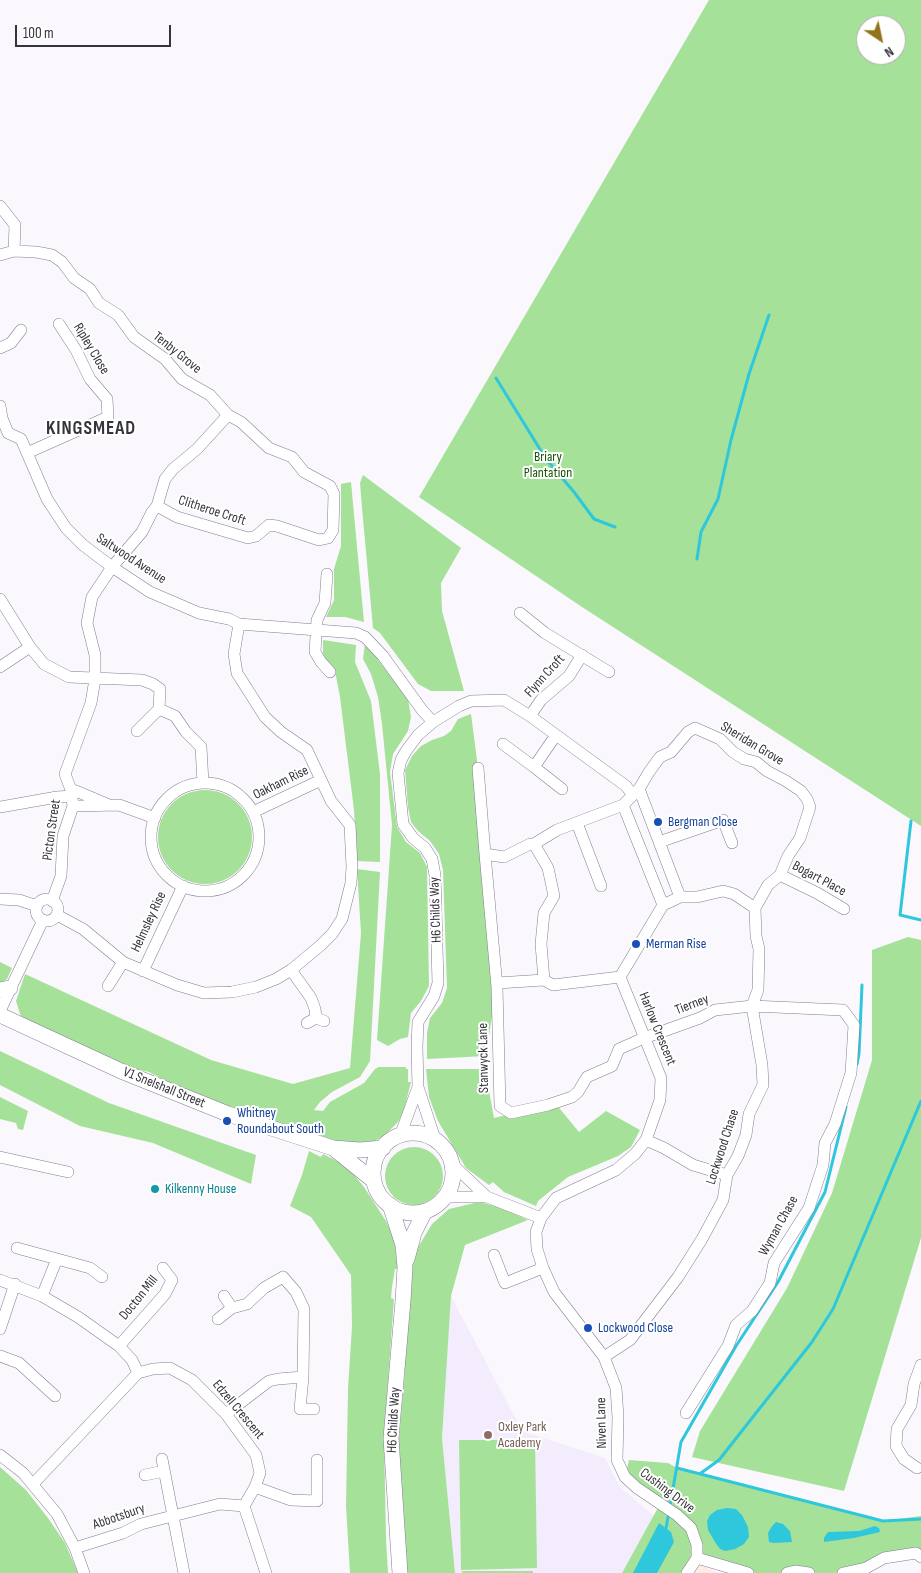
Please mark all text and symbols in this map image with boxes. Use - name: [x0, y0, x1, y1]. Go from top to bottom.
- scale bar: [18, 15, 174, 47]
- north arrow: [856, 15, 906, 65]
- text: 100 m: [23, 24, 54, 43]
- text: N: [881, 43, 897, 61]
- street label: Ripley Close: [69, 320, 113, 378]
- street label: Tenby Grove: [150, 328, 204, 378]
- district label: KINGSMEAD: [45, 418, 137, 440]
- park label: Briary Plantation: [524, 449, 572, 482]
- street label: Clitheroe Croft: [176, 492, 248, 530]
- street label: Saltwood Avenue: [93, 530, 169, 588]
- street label: Flynn Croft: [521, 651, 569, 701]
- street label: Sheridan Grove: [717, 718, 787, 770]
- street label: Oakham Rise: [250, 762, 312, 804]
- street label: Picton Street: [39, 798, 65, 862]
- place label: Bergman Close: [668, 814, 738, 830]
- marker: Bergman Close: [652, 816, 664, 828]
- street label: Bogart Place: [789, 858, 849, 900]
- street label: H6 Childs Way: [426, 877, 446, 943]
- street label: Helmsley Rise: [128, 889, 170, 955]
- place label: Merman Rise: [646, 936, 706, 952]
- marker: Merman Rise: [630, 938, 642, 950]
- street label: Harlow Crescent: [635, 990, 679, 1068]
- street label: Tierney: [673, 991, 711, 1019]
- street label: Stanwyck Lane: [475, 1023, 493, 1093]
- street label: V1 Snelshall Street: [121, 1064, 207, 1112]
- place label: Whitney Roundabout South: [237, 1105, 324, 1138]
- street label: Lockwood Chase: [703, 1107, 743, 1187]
- marker: Whitney Roundabout South: [221, 1115, 233, 1127]
- place label: Kilkenny House: [165, 1181, 236, 1197]
- marker: Kilkenny House: [149, 1183, 161, 1195]
- street label: Wyman Chase: [756, 1193, 802, 1259]
- street label: Docton Mill: [116, 1272, 162, 1324]
- place label: Lockwood Close: [598, 1320, 673, 1336]
- marker: Lockwood Close: [582, 1322, 594, 1334]
- street label: Edzell Crescent: [208, 1377, 268, 1443]
- street label: H6 Childs Way: [384, 1387, 404, 1453]
- street label: Niven Lane: [593, 1397, 611, 1449]
- place label: Oxley Park Academy: [498, 1419, 546, 1451]
- marker: Oxley Park Academy: [482, 1429, 494, 1441]
- street label: Cushing Drive: [636, 1465, 698, 1517]
- street label: Abbotsbury: [91, 1500, 147, 1534]

